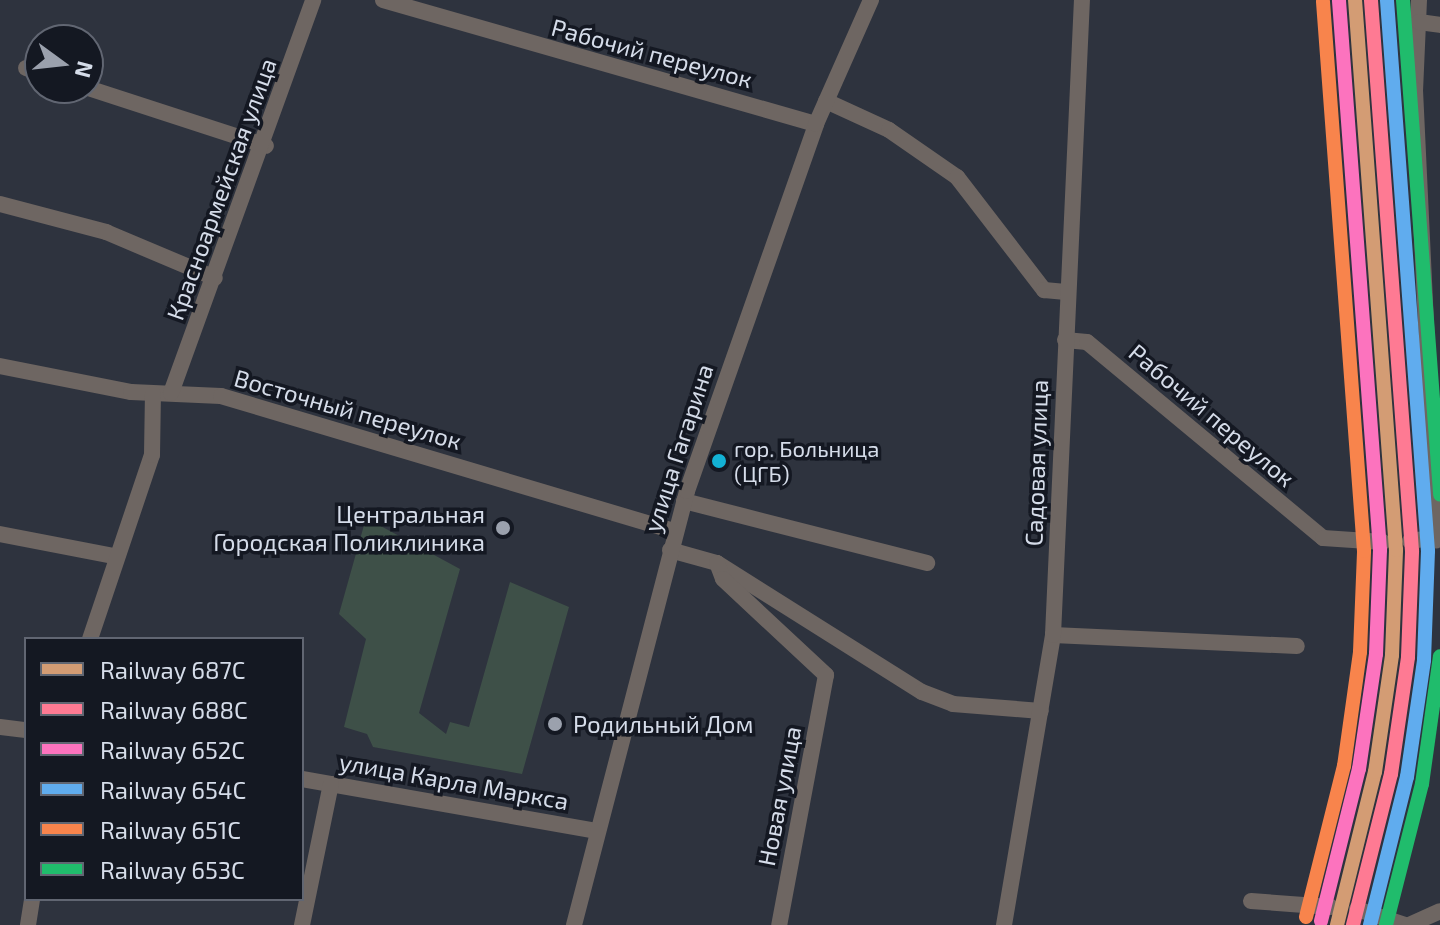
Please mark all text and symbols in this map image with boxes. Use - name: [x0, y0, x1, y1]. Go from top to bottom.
- street label: Рабочий переулок: [548, 12, 756, 94]
- north arrow: [24, 24, 104, 104]
- street label: Красноармейская улица: [160, 54, 282, 324]
- text: N: [71, 59, 100, 81]
- street label: Рабочий переулок: [1124, 337, 1300, 493]
- street label: улица Гагарина: [637, 360, 719, 536]
- street label: Восточный переулок: [231, 363, 465, 455]
- street label: Садовая улица: [1019, 379, 1053, 547]
- place label: гор. Больница (ЦГБ): [734, 435, 880, 486]
- marker: гор. Больница (ЦГБ): [711, 453, 727, 469]
- place label: Центральная Городская Поликлиника: [213, 500, 485, 556]
- marker: Центральная Городская Поликлиника: [492, 517, 514, 539]
- legend: [24, 637, 304, 901]
- text: Railway 687С: [100, 655, 245, 684]
- text: Railway 688С: [100, 695, 248, 724]
- place label: Родильный Дом: [573, 710, 753, 738]
- marker: Родильный Дом: [544, 713, 566, 735]
- street label: Новая улица: [751, 724, 807, 868]
- text: Railway 652С: [100, 735, 245, 764]
- street label: улица Карла Маркса: [337, 747, 571, 815]
- text: Railway 654С: [100, 775, 246, 804]
- text: Railway 651С: [100, 815, 241, 844]
- text: Railway 653С: [100, 855, 245, 884]

